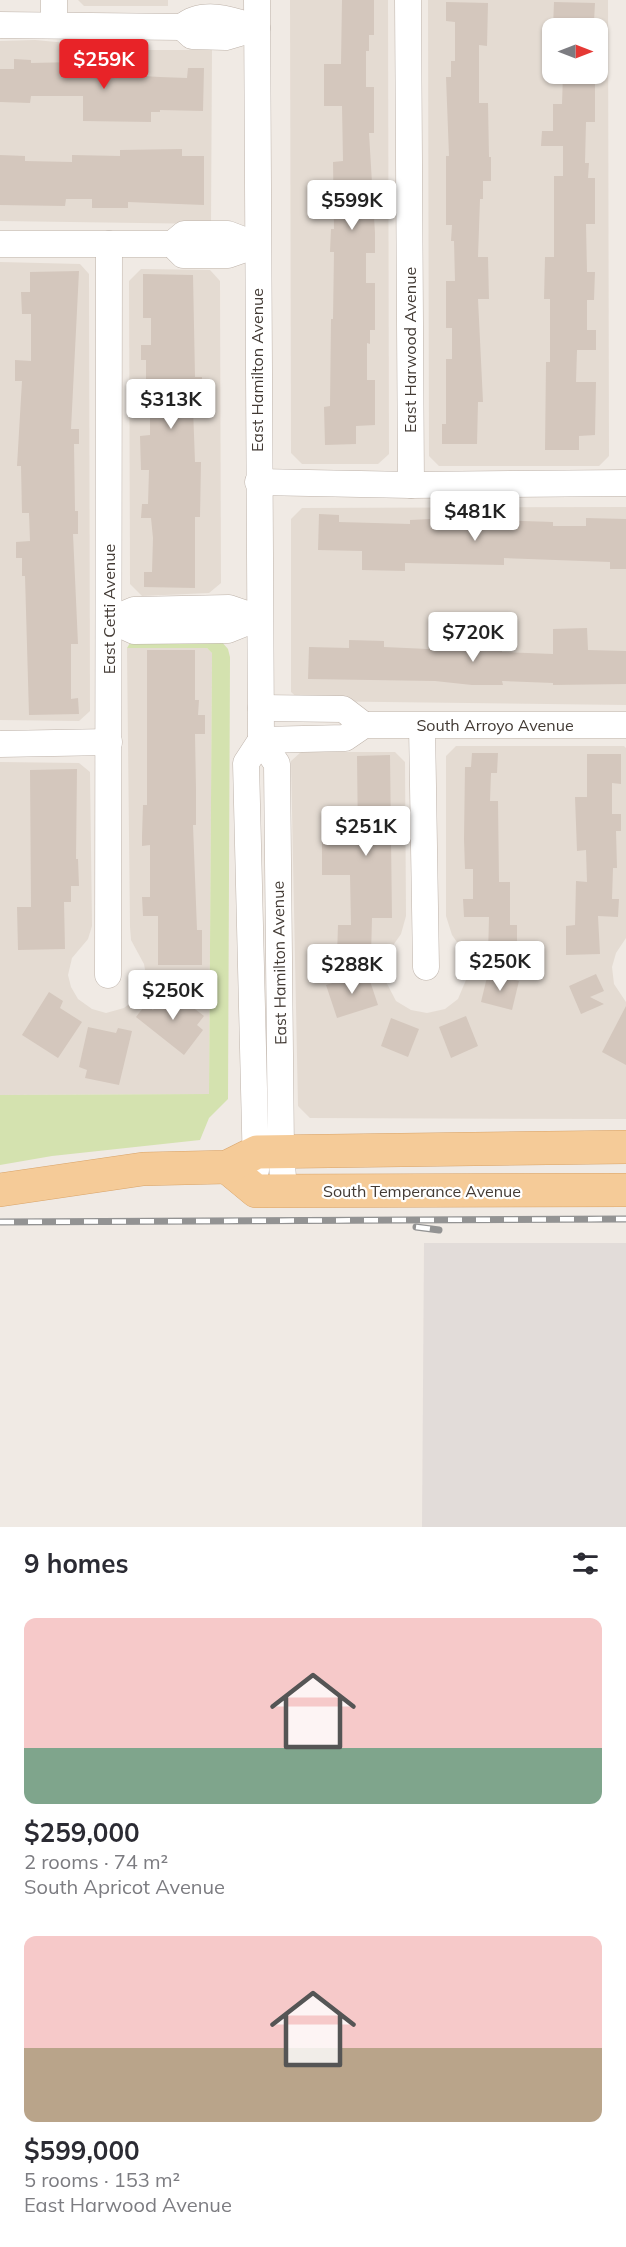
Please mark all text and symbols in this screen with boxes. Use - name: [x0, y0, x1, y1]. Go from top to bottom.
- north arrow: [542, 18, 608, 84]
- map controls: [542, 18, 608, 84]
- pin: $259K: [62, 39, 146, 90]
- text: $259K: [73, 46, 135, 71]
- pin: $599K: [310, 180, 394, 231]
- text: $599K: [321, 187, 383, 212]
- street label: East Harwood Avenue: [400, 267, 420, 433]
- street label: East Hamilton Avenue: [247, 288, 267, 452]
- pin: $313K: [129, 379, 213, 430]
- text: $313K: [140, 386, 202, 411]
- pin: $481K: [433, 491, 517, 542]
- text: $481K: [444, 498, 506, 523]
- street label: East Cetti Avenue: [99, 544, 119, 674]
- pin: $720K: [431, 612, 515, 663]
- text: $720K: [442, 619, 504, 644]
- street label: South Arroyo Avenue: [416, 715, 574, 735]
- pin: $251K: [324, 806, 408, 857]
- text: $251K: [335, 813, 397, 838]
- street label: East Hamilton Avenue: [268, 881, 290, 1045]
- pin: $250K: [458, 941, 542, 992]
- pin: $288K: [310, 944, 394, 995]
- text: $250K: [469, 948, 531, 973]
- text: $288K: [321, 951, 383, 976]
- pin: $250K: [131, 970, 215, 1021]
- text: $250K: [142, 977, 204, 1002]
- street label: South Temperance Avenue: [323, 1181, 521, 1201]
- text: 9 homes: [24, 1547, 128, 1580]
- icon: filters: [569, 1547, 602, 1580]
- icon: home: [259, 1657, 367, 1765]
- text: $259,000: [24, 1816, 140, 1849]
- text: 2 rooms · 74 m²: [24, 1849, 168, 1874]
- text: South Apricot Avenue: [24, 1874, 225, 1899]
- icon: home: [259, 1975, 367, 2083]
- text: $599,000: [24, 2134, 140, 2167]
- text: 5 rooms · 153 m²: [24, 2167, 180, 2192]
- text: East Harwood Avenue: [24, 2192, 232, 2217]

